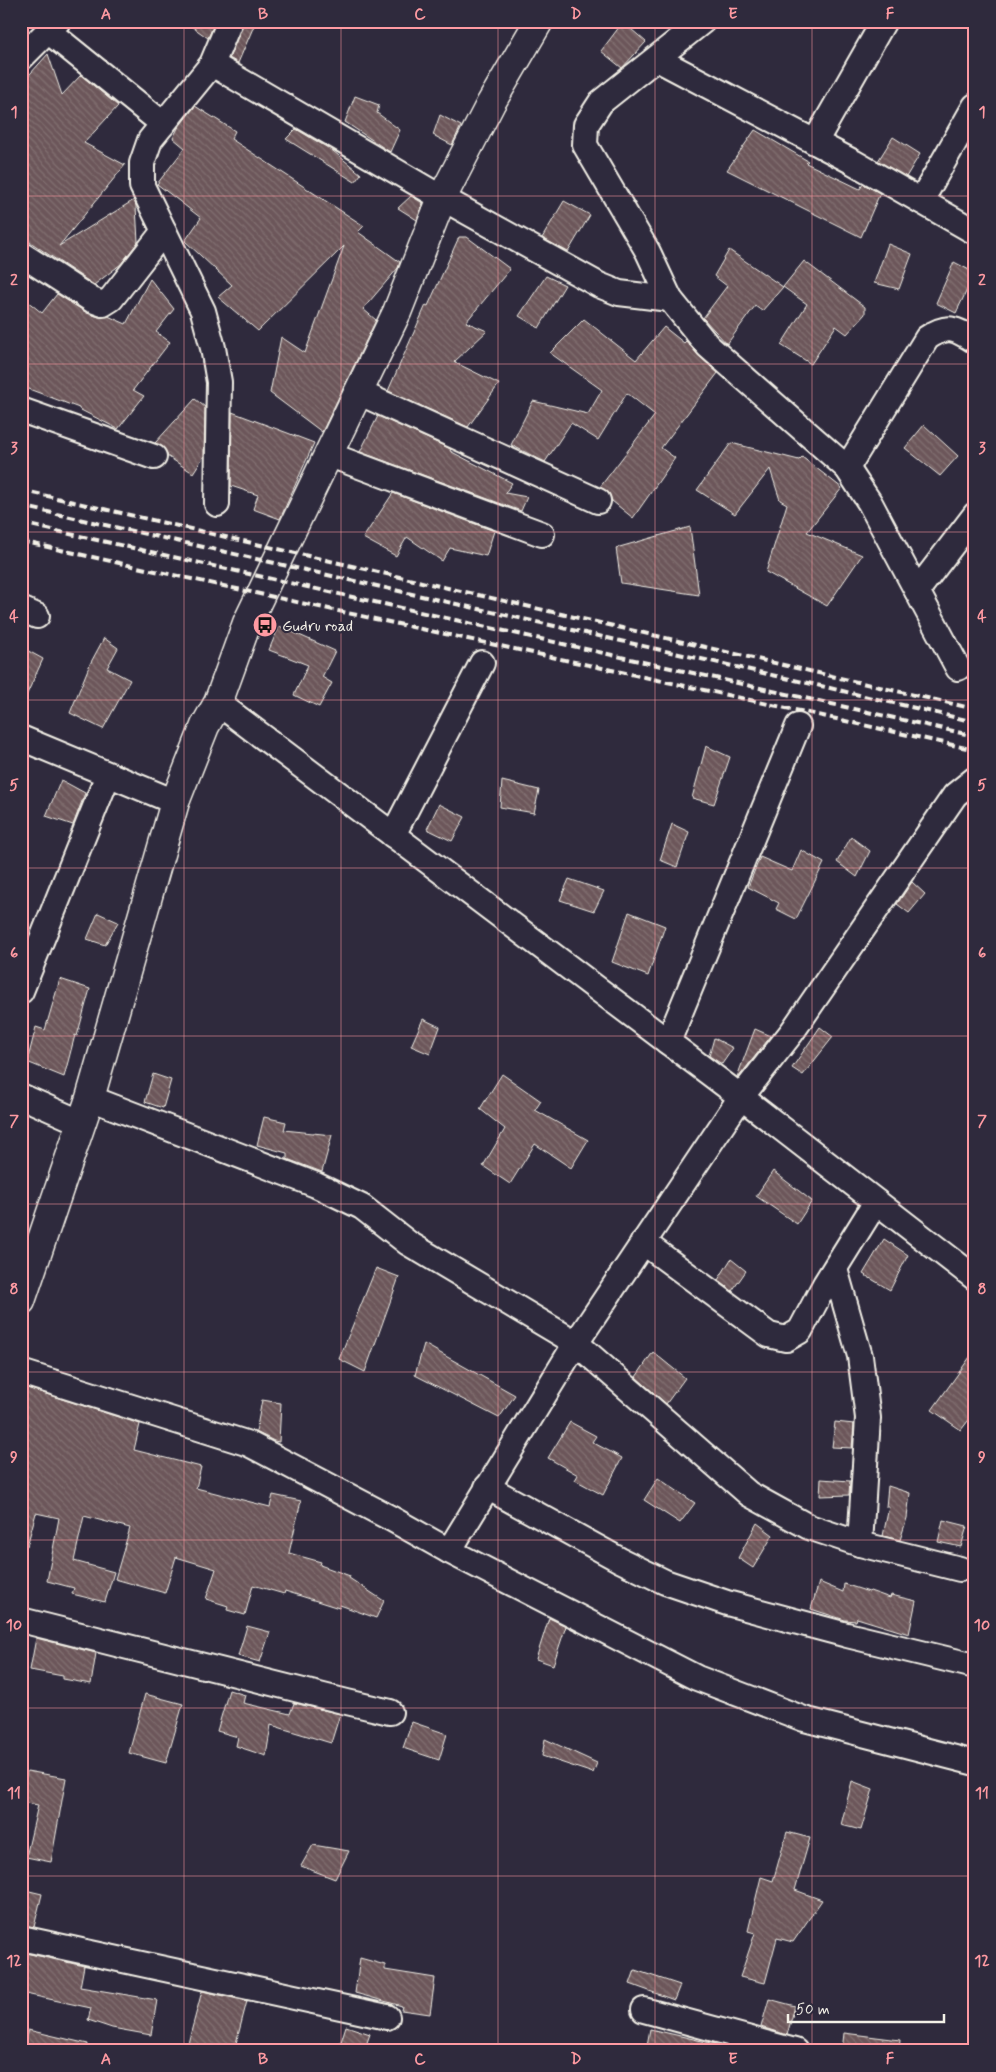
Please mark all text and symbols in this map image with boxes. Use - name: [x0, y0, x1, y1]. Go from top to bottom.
- text: A: [101, 4, 111, 25]
- text: B: [258, 4, 268, 25]
- text: C: [414, 4, 426, 25]
- text: D: [570, 4, 582, 25]
- text: E: [728, 4, 738, 25]
- text: F: [886, 4, 895, 25]
- text: 1: [10, 102, 18, 123]
- text: 1: [978, 102, 986, 123]
- text: 2: [10, 270, 18, 291]
- text: 2: [978, 270, 986, 291]
- text: 3: [10, 438, 18, 459]
- text: 3: [978, 438, 986, 459]
- text: 4: [9, 606, 19, 627]
- text: 4: [977, 606, 987, 627]
- bus stop icon: Gudru road: [252, 612, 278, 638]
- place label: Gudru road: [282, 616, 353, 637]
- text: 5: [9, 775, 19, 796]
- text: 5: [977, 775, 987, 796]
- text: 6: [10, 943, 18, 964]
- text: 6: [978, 943, 986, 964]
- text: 7: [9, 1111, 19, 1132]
- text: 7: [977, 1111, 987, 1132]
- text: 8: [9, 1279, 19, 1300]
- text: 8: [977, 1279, 987, 1300]
- text: 9: [10, 1447, 18, 1468]
- text: 9: [978, 1447, 986, 1468]
- text: 10: [6, 1615, 22, 1636]
- text: 10: [974, 1615, 990, 1636]
- text: 11: [7, 1783, 21, 1804]
- text: 11: [975, 1783, 989, 1804]
- text: 12: [6, 1951, 22, 1972]
- text: 12: [974, 1951, 990, 1972]
- scale bar: [788, 1992, 945, 2024]
- text: 50 m: [796, 2000, 830, 2020]
- text: A: [101, 2049, 111, 2070]
- text: B: [258, 2049, 268, 2070]
- text: C: [414, 2049, 426, 2070]
- text: D: [570, 2049, 582, 2070]
- text: E: [728, 2049, 738, 2070]
- text: F: [886, 2049, 895, 2070]

